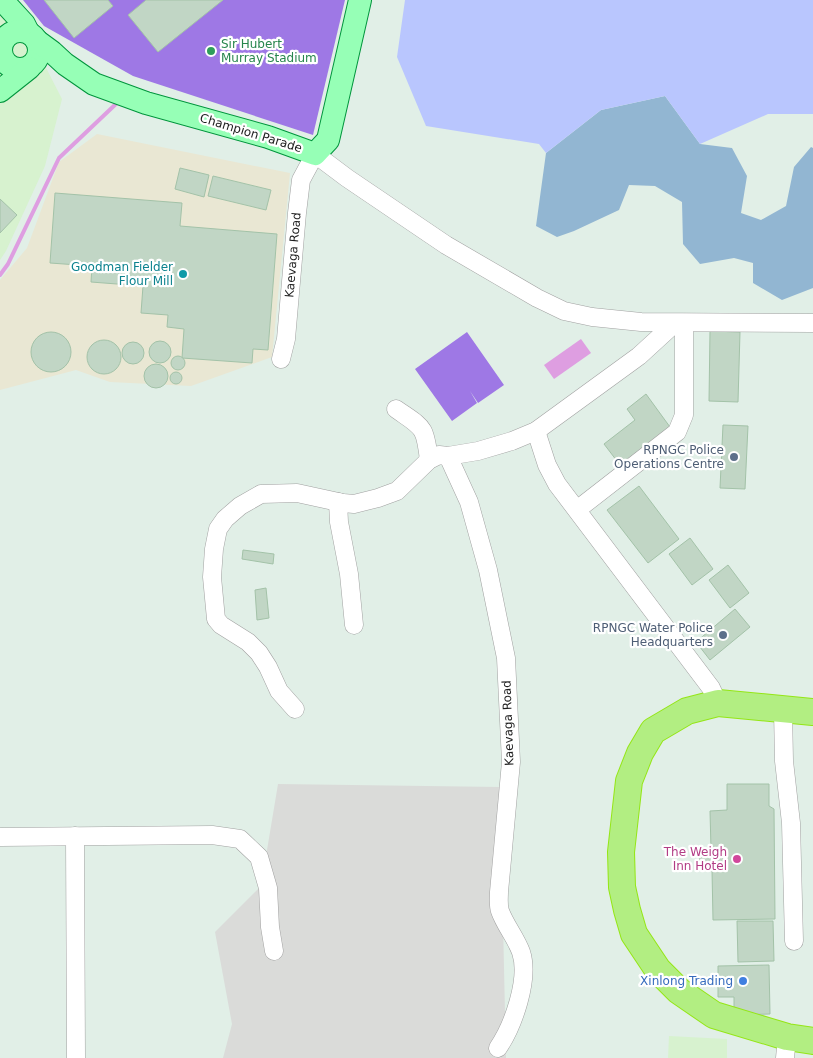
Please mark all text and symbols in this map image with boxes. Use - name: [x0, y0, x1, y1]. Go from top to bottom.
- place label: Sir Hubert Murray Stadium: [221, 37, 317, 65]
- marker: Sir Hubert Murray Stadium: [205, 45, 217, 57]
- street label: Champion Parade: [198, 111, 304, 155]
- street label: Kaevaga Road: [282, 212, 304, 298]
- place label: Goodman Fielder Flour Mill: [71, 260, 173, 288]
- marker: Goodman Fielder Flour Mill: [177, 268, 189, 280]
- place label: RPNGC Police Operations Centre: [614, 443, 724, 471]
- marker: RPNGC Police Operations Centre: [728, 451, 740, 463]
- place label: RPNGC Water Police Headquarters: [593, 621, 713, 649]
- marker: RPNGC Water Police Headquarters: [717, 629, 729, 641]
- street label: Kaevaga Road: [500, 680, 516, 766]
- place label: The Weigh Inn Hotel: [663, 845, 727, 873]
- marker: The Weigh Inn Hotel: [731, 853, 743, 865]
- place label: Xinlong Trading: [640, 974, 733, 988]
- marker: Xinlong Trading: [737, 975, 749, 987]

